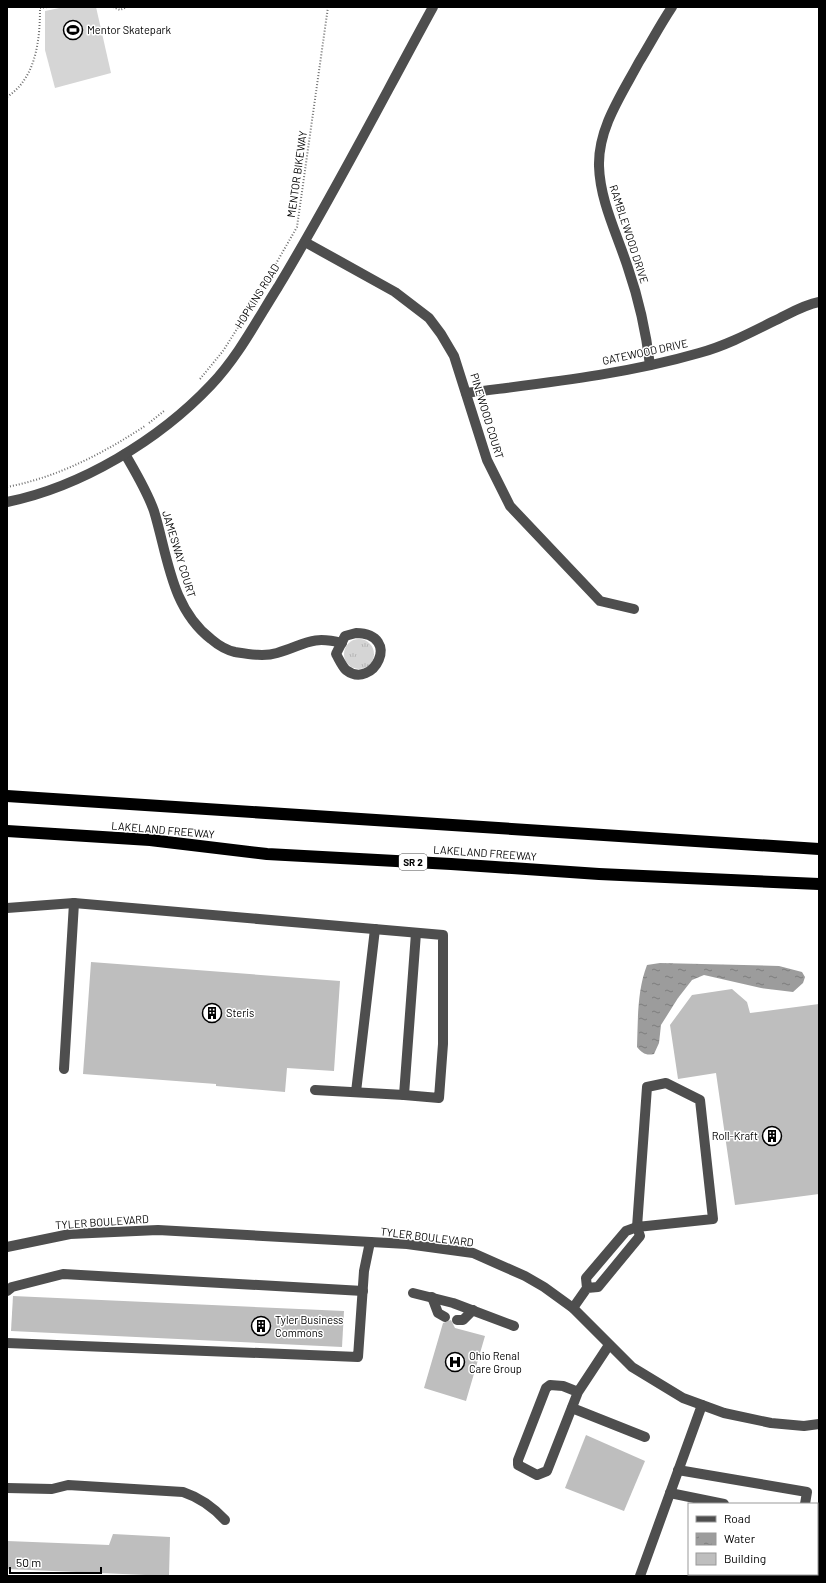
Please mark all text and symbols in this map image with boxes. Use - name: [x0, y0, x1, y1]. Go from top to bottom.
- sports icon: Mentor Skatepark: [62, 19, 84, 41]
- place label: Mentor Skatepark: [87, 23, 172, 36]
- street label: MENTOR BIKEWAY: [284, 130, 309, 218]
- street label: RAMBLEWOOD DRIVE: [607, 183, 652, 285]
- street label: HOPKINS ROAD: [232, 261, 282, 330]
- street label: GATEWOOD DRIVE: [601, 336, 689, 367]
- street label: PINEWOOD COURT: [468, 371, 507, 460]
- street label: JAMESWAY COURT: [160, 509, 199, 599]
- street label: LAKELAND FREEWAY: [111, 819, 215, 840]
- street label: LAKELAND FREEWAY: [433, 842, 537, 863]
- road number: SR 2: [399, 854, 427, 870]
- building icon: Steris: [201, 1002, 223, 1024]
- place label: Steris: [226, 1006, 254, 1019]
- building icon: Roll-Kraft: [761, 1125, 783, 1147]
- place label: Roll-Kraft: [712, 1129, 758, 1142]
- street label: TYLER BOULEVARD: [55, 1212, 149, 1231]
- street label: TYLER BOULEVARD: [380, 1224, 475, 1249]
- place label: Tyler Business Commons: [275, 1313, 343, 1339]
- building icon: Tyler Business Commons: [250, 1315, 272, 1337]
- place label: Ohio Renal Care Group: [469, 1349, 522, 1375]
- hospital icon: Ohio Renal Care Group: [444, 1351, 466, 1373]
- legend: [688, 1503, 818, 1575]
- text: Road: [724, 1511, 751, 1525]
- text: Water: [724, 1531, 756, 1545]
- scale bar: [10, 1549, 101, 1575]
- text: Building: [724, 1551, 766, 1565]
- text: 50 m: [16, 1555, 41, 1569]

